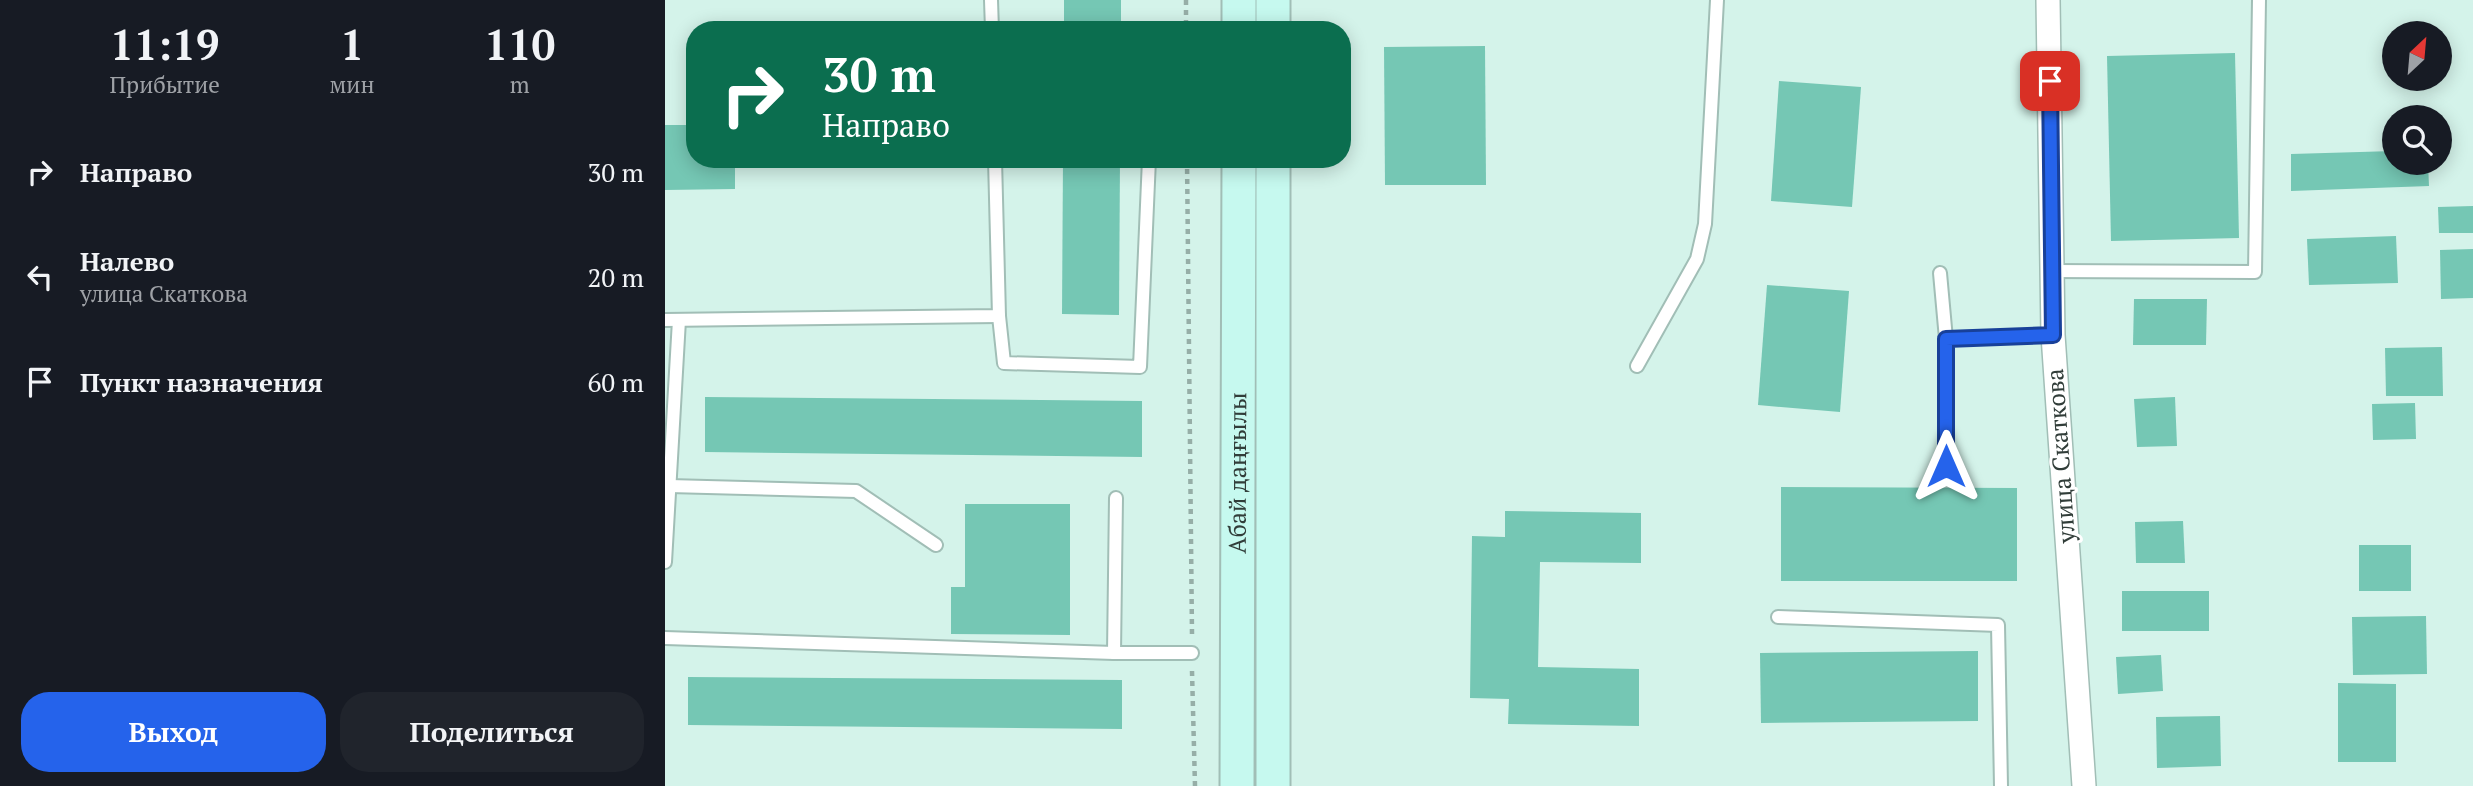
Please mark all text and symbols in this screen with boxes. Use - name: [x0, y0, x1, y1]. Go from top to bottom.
- text: 11:19: [110, 16, 219, 72]
- text: 1: [340, 16, 364, 72]
- text: 110: [484, 16, 555, 72]
- north arrow: [2382, 21, 2452, 91]
- map controls: [2382, 21, 2452, 175]
- text: 30 m: [822, 41, 936, 106]
- icon: right: [707, 49, 798, 140]
- pin: [2020, 51, 2080, 111]
- icon: arrive: [2031, 62, 2069, 100]
- text: Прибытие: [110, 69, 220, 100]
- text: мин: [329, 69, 375, 100]
- text: m: [510, 69, 530, 100]
- text: Направо: [822, 104, 950, 146]
- button: search: [2382, 105, 2452, 175]
- icon: right: [21, 153, 59, 191]
- text: Направо: [80, 155, 192, 189]
- text: 30 m: [588, 155, 644, 189]
- text: Налево: [80, 244, 174, 278]
- icon: left: [21, 258, 59, 296]
- text: 20 m: [588, 260, 644, 294]
- text: улица Скаткова: [80, 278, 248, 309]
- icon: arrive: [21, 363, 59, 401]
- text: Пункт назначения: [80, 365, 323, 399]
- text: 60 m: [588, 365, 644, 399]
- street label: улица Скаткова: [2038, 368, 2082, 546]
- street label: Абай даңғылы: [1221, 392, 1253, 554]
- position arrow: [1909, 429, 1983, 503]
- button: Выход: [21, 692, 326, 772]
- button: Поделиться: [340, 692, 644, 772]

